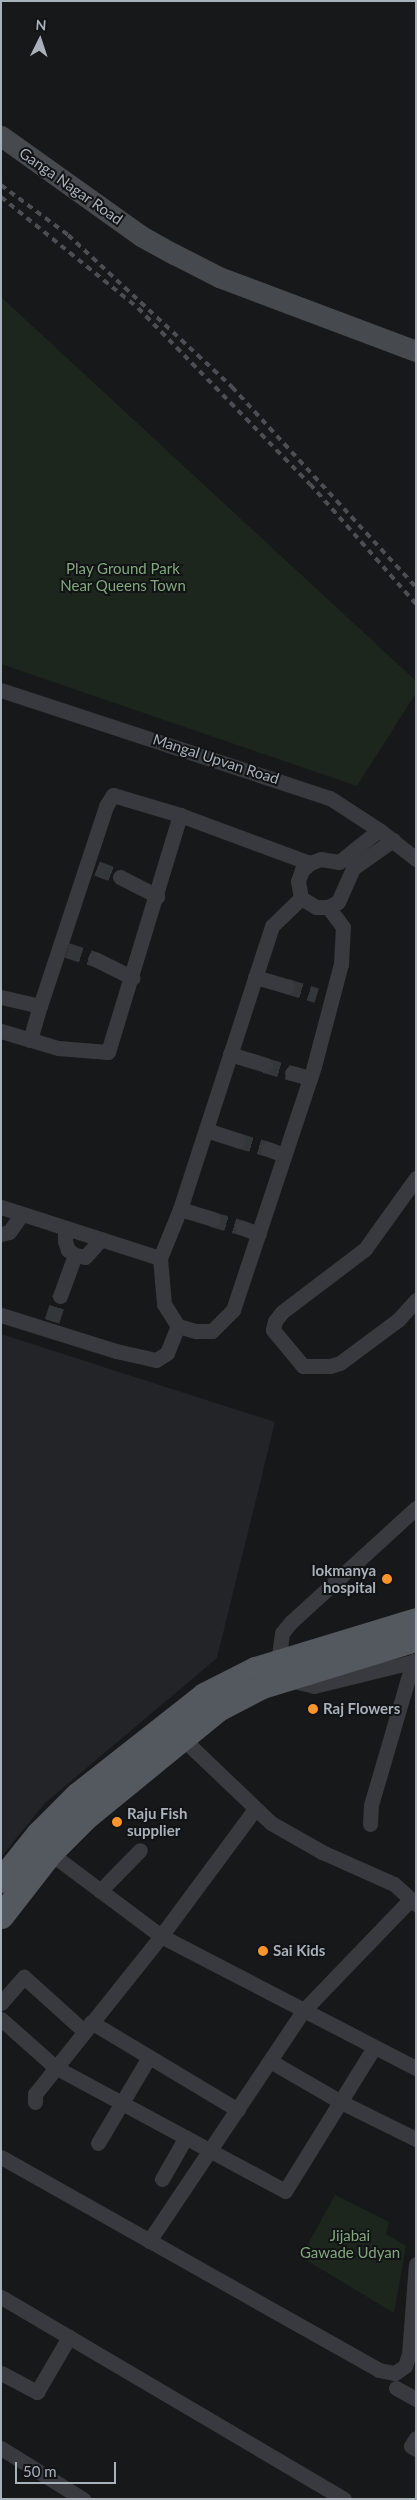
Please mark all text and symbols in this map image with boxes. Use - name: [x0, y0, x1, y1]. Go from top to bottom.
- north arrow: [15, 15, 65, 65]
- text: N: [35, 16, 47, 33]
- street label: Ganga Nagar Road: [16, 144, 126, 228]
- park label: Play Ground Park Near Queens Town: [60, 559, 186, 594]
- street label: Mangal Upvan Road: [151, 730, 281, 788]
- place label: lokmanya hospital: [312, 1561, 376, 1596]
- marker: lokmanya hospital: [380, 1572, 394, 1586]
- place label: Raj Flowers: [323, 1700, 400, 1718]
- marker: Raj Flowers: [307, 1703, 319, 1715]
- place label: Raju Fish supplier: [127, 1804, 187, 1839]
- marker: Raju Fish supplier: [111, 1816, 123, 1828]
- place label: Sai Kids: [273, 1942, 325, 1960]
- marker: Sai Kids: [257, 1945, 269, 1957]
- park label: Jijabai Gawade Udyan: [300, 2226, 400, 2261]
- scale bar: [18, 2452, 119, 2484]
- text: 50 m: [23, 2462, 57, 2480]

